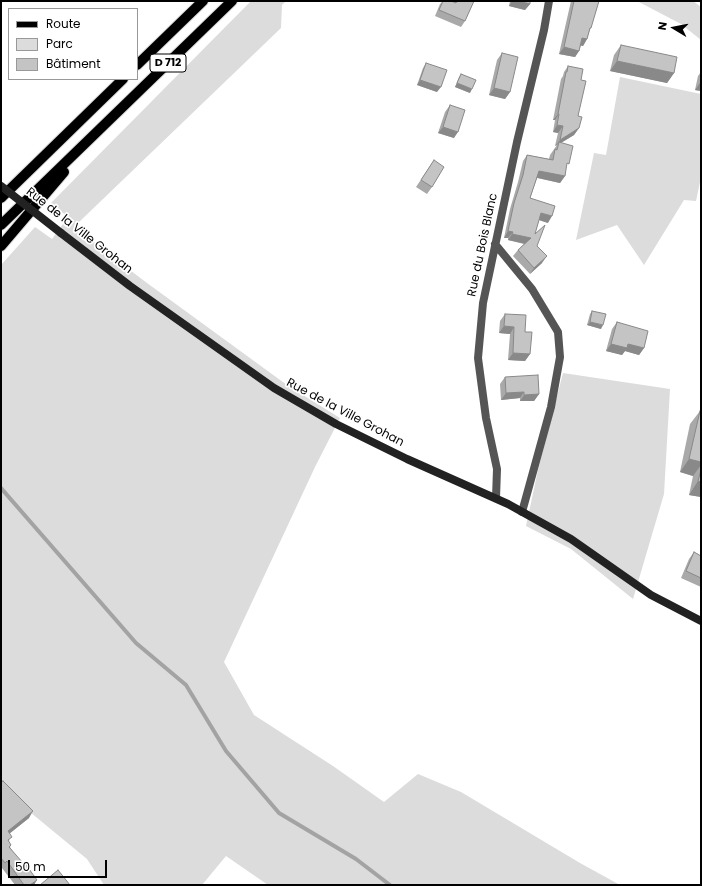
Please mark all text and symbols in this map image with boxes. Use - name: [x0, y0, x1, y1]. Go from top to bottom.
- legend: [8, 8, 138, 80]
- north arrow: [654, 8, 694, 48]
- text: Route: [46, 15, 80, 32]
- text: N: [654, 20, 671, 31]
- text: Parc: [46, 35, 73, 52]
- road number: D 712: [150, 54, 186, 72]
- text: Bâtiment: [46, 55, 101, 72]
- street label: Rue de la Ville Grohan: [23, 185, 135, 277]
- street label: Rue du Bois Blanc: [465, 192, 501, 298]
- street label: Rue de la Ville Grohan: [284, 376, 406, 450]
- scale bar: [10, 852, 109, 878]
- text: 50 m: [15, 858, 46, 875]

